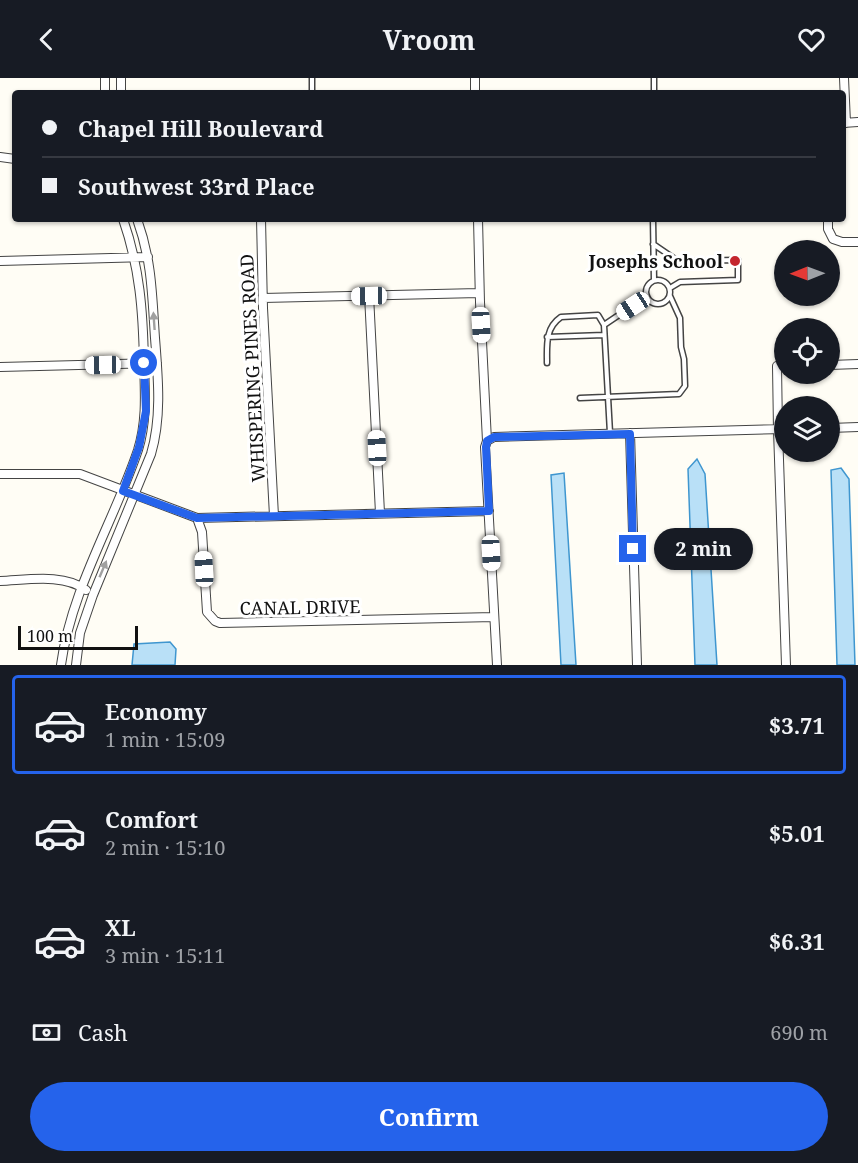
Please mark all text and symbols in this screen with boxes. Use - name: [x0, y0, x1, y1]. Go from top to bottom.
- text: Vroom: [383, 21, 475, 58]
- icon: back: [30, 23, 63, 56]
- icon: heart: [795, 23, 828, 56]
- text: Chapel Hill Boulevard: [78, 113, 323, 143]
- text: Southwest 33rd Place: [78, 171, 315, 201]
- north arrow: [774, 240, 840, 306]
- map controls: [774, 240, 840, 462]
- place label: Josephs School: [588, 249, 724, 273]
- street label: WHISPERING PINES ROAD: [234, 253, 270, 483]
- marker: Josephs School: [728, 254, 742, 268]
- car: [351, 287, 387, 305]
- car: [613, 289, 653, 323]
- car: [471, 307, 491, 343]
- one-way arrow: [149, 312, 159, 331]
- button: locate: [774, 318, 840, 384]
- route start: [130, 349, 157, 376]
- car: [85, 356, 121, 374]
- button: layers: [774, 396, 840, 462]
- car: [367, 430, 387, 466]
- callout: 2 min: [654, 528, 753, 570]
- car: [481, 535, 501, 571]
- route end: [619, 535, 646, 562]
- text: 2 min: [675, 535, 732, 562]
- car: [194, 551, 214, 587]
- one-way arrow: [99, 560, 108, 578]
- street label: CANAL DRIVE: [239, 594, 361, 620]
- scale bar: [18, 623, 138, 650]
- text: 100 m: [27, 625, 73, 647]
- text: Economy: [105, 696, 207, 726]
- icon: car: [33, 698, 87, 752]
- text: $3.71: [769, 710, 825, 740]
- text: 1 min · 15:09: [105, 726, 225, 753]
- text: Comfort: [105, 804, 198, 834]
- icon: car: [33, 806, 87, 860]
- text: $5.01: [769, 818, 825, 848]
- text: 2 min · 15:10: [105, 834, 225, 861]
- text: XL: [105, 912, 136, 942]
- icon: car: [33, 914, 87, 968]
- text: $6.31: [769, 926, 825, 956]
- text: 3 min · 15:11: [105, 942, 225, 969]
- icon: cash: [30, 1016, 63, 1049]
- text: Cash: [78, 1017, 128, 1047]
- text: 690 m: [770, 1019, 828, 1046]
- button: Confirm: [30, 1082, 828, 1151]

